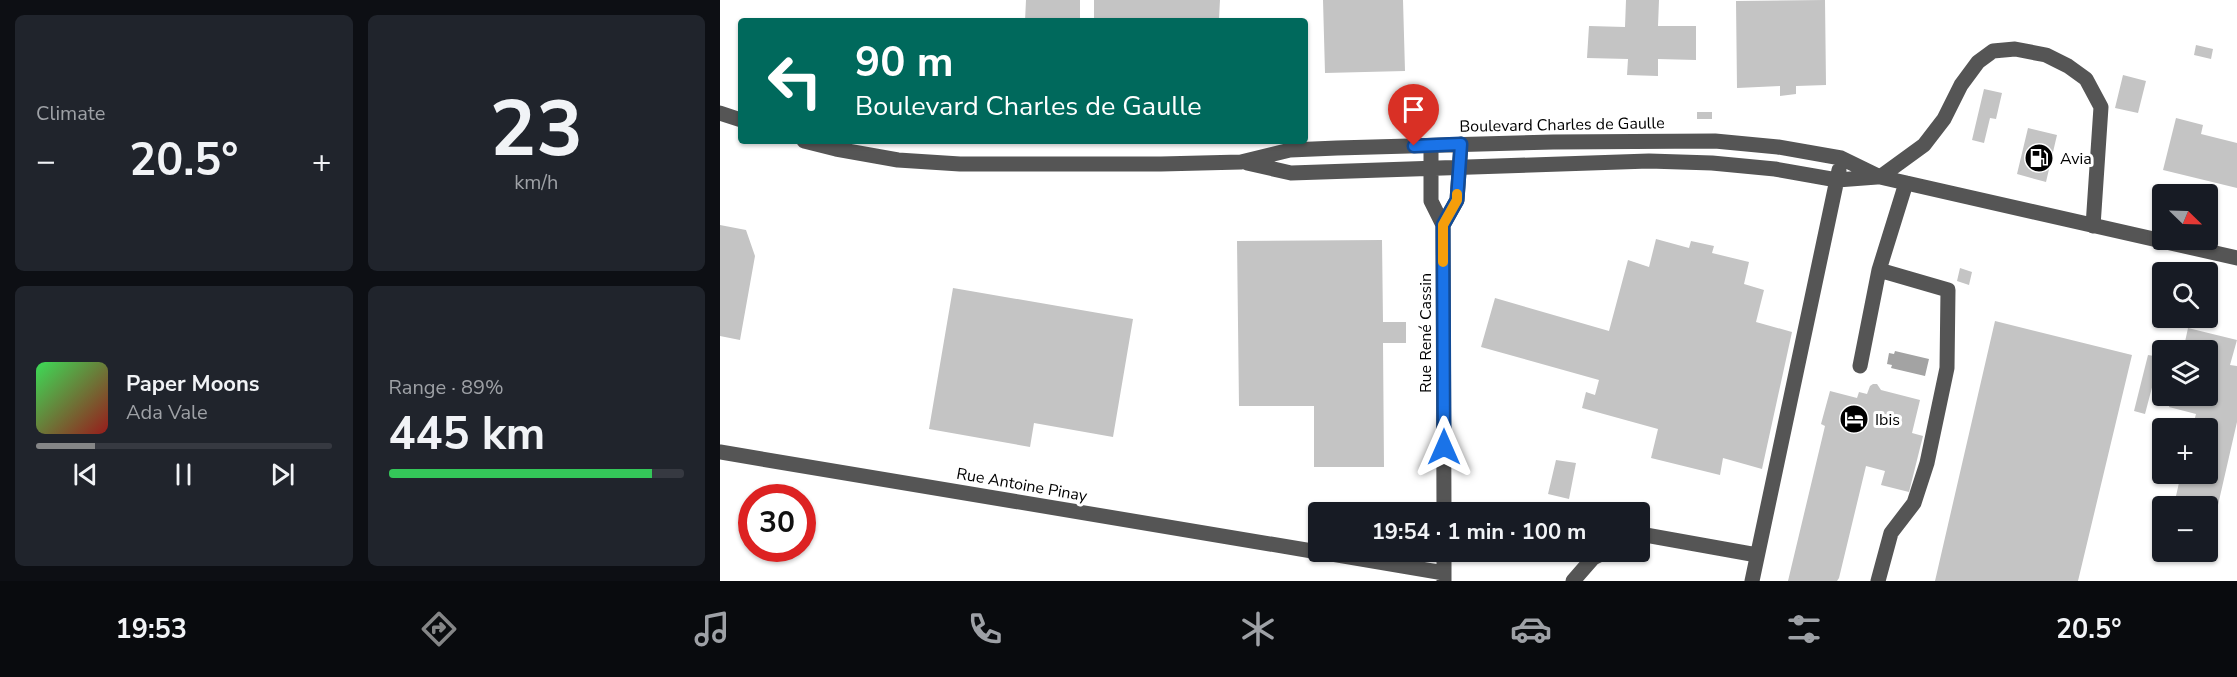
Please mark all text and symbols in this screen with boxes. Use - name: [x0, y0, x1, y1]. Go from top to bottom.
- text: 90 m: [855, 34, 954, 91]
- icon: left: [756, 42, 834, 120]
- text: 23: [489, 76, 583, 183]
- pin: [1388, 84, 1439, 146]
- text: Boulevard Charles de Gaulle: [855, 88, 1202, 125]
- icon: arrive: [1397, 93, 1430, 126]
- text: Climate: [36, 100, 105, 127]
- street label: Boulevard Charles de Gaulle: [1459, 112, 1665, 138]
- text: 20.5°: [129, 130, 238, 191]
- text: −: [36, 139, 56, 184]
- text: +: [312, 139, 332, 184]
- fuel station icon: Avia: [2023, 142, 2055, 174]
- place label: Avia: [2060, 148, 2092, 170]
- text: km/h: [514, 169, 558, 196]
- north arrow: [2152, 184, 2218, 250]
- map controls: [2152, 184, 2218, 562]
- button: search: [2152, 262, 2218, 328]
- street label: Rue René Cassin: [1415, 273, 1437, 393]
- button: layers: [2152, 340, 2218, 406]
- text: Paper Moons: [126, 369, 260, 399]
- text: Range · 89%: [389, 374, 504, 401]
- text: Ada Vale: [126, 399, 208, 426]
- hotel icon: Ibis: [1838, 403, 1870, 435]
- text: 445 km: [389, 404, 545, 465]
- place label: Ibis: [1875, 409, 1900, 431]
- position arrow: [1412, 415, 1476, 479]
- button: +: [2152, 418, 2218, 484]
- icon: previous: [69, 458, 102, 491]
- icon: pause: [167, 458, 200, 491]
- icon: next: [266, 458, 299, 491]
- street label: Rue Antoine Pinay: [955, 463, 1090, 507]
- speed limit sign: 30: [738, 484, 816, 562]
- button: −: [2152, 496, 2218, 562]
- text: 19:54 · 1 min · 100 m: [1372, 517, 1586, 547]
- icon: directions: [418, 608, 460, 650]
- icon: music: [691, 608, 733, 650]
- icon: phone: [964, 608, 1006, 650]
- icon: climate: [1237, 608, 1279, 650]
- icon: car: [1510, 608, 1552, 650]
- icon: filters: [1783, 608, 1825, 650]
- text: 19:53: [115, 611, 187, 648]
- text: 20.5°: [2056, 611, 2121, 648]

